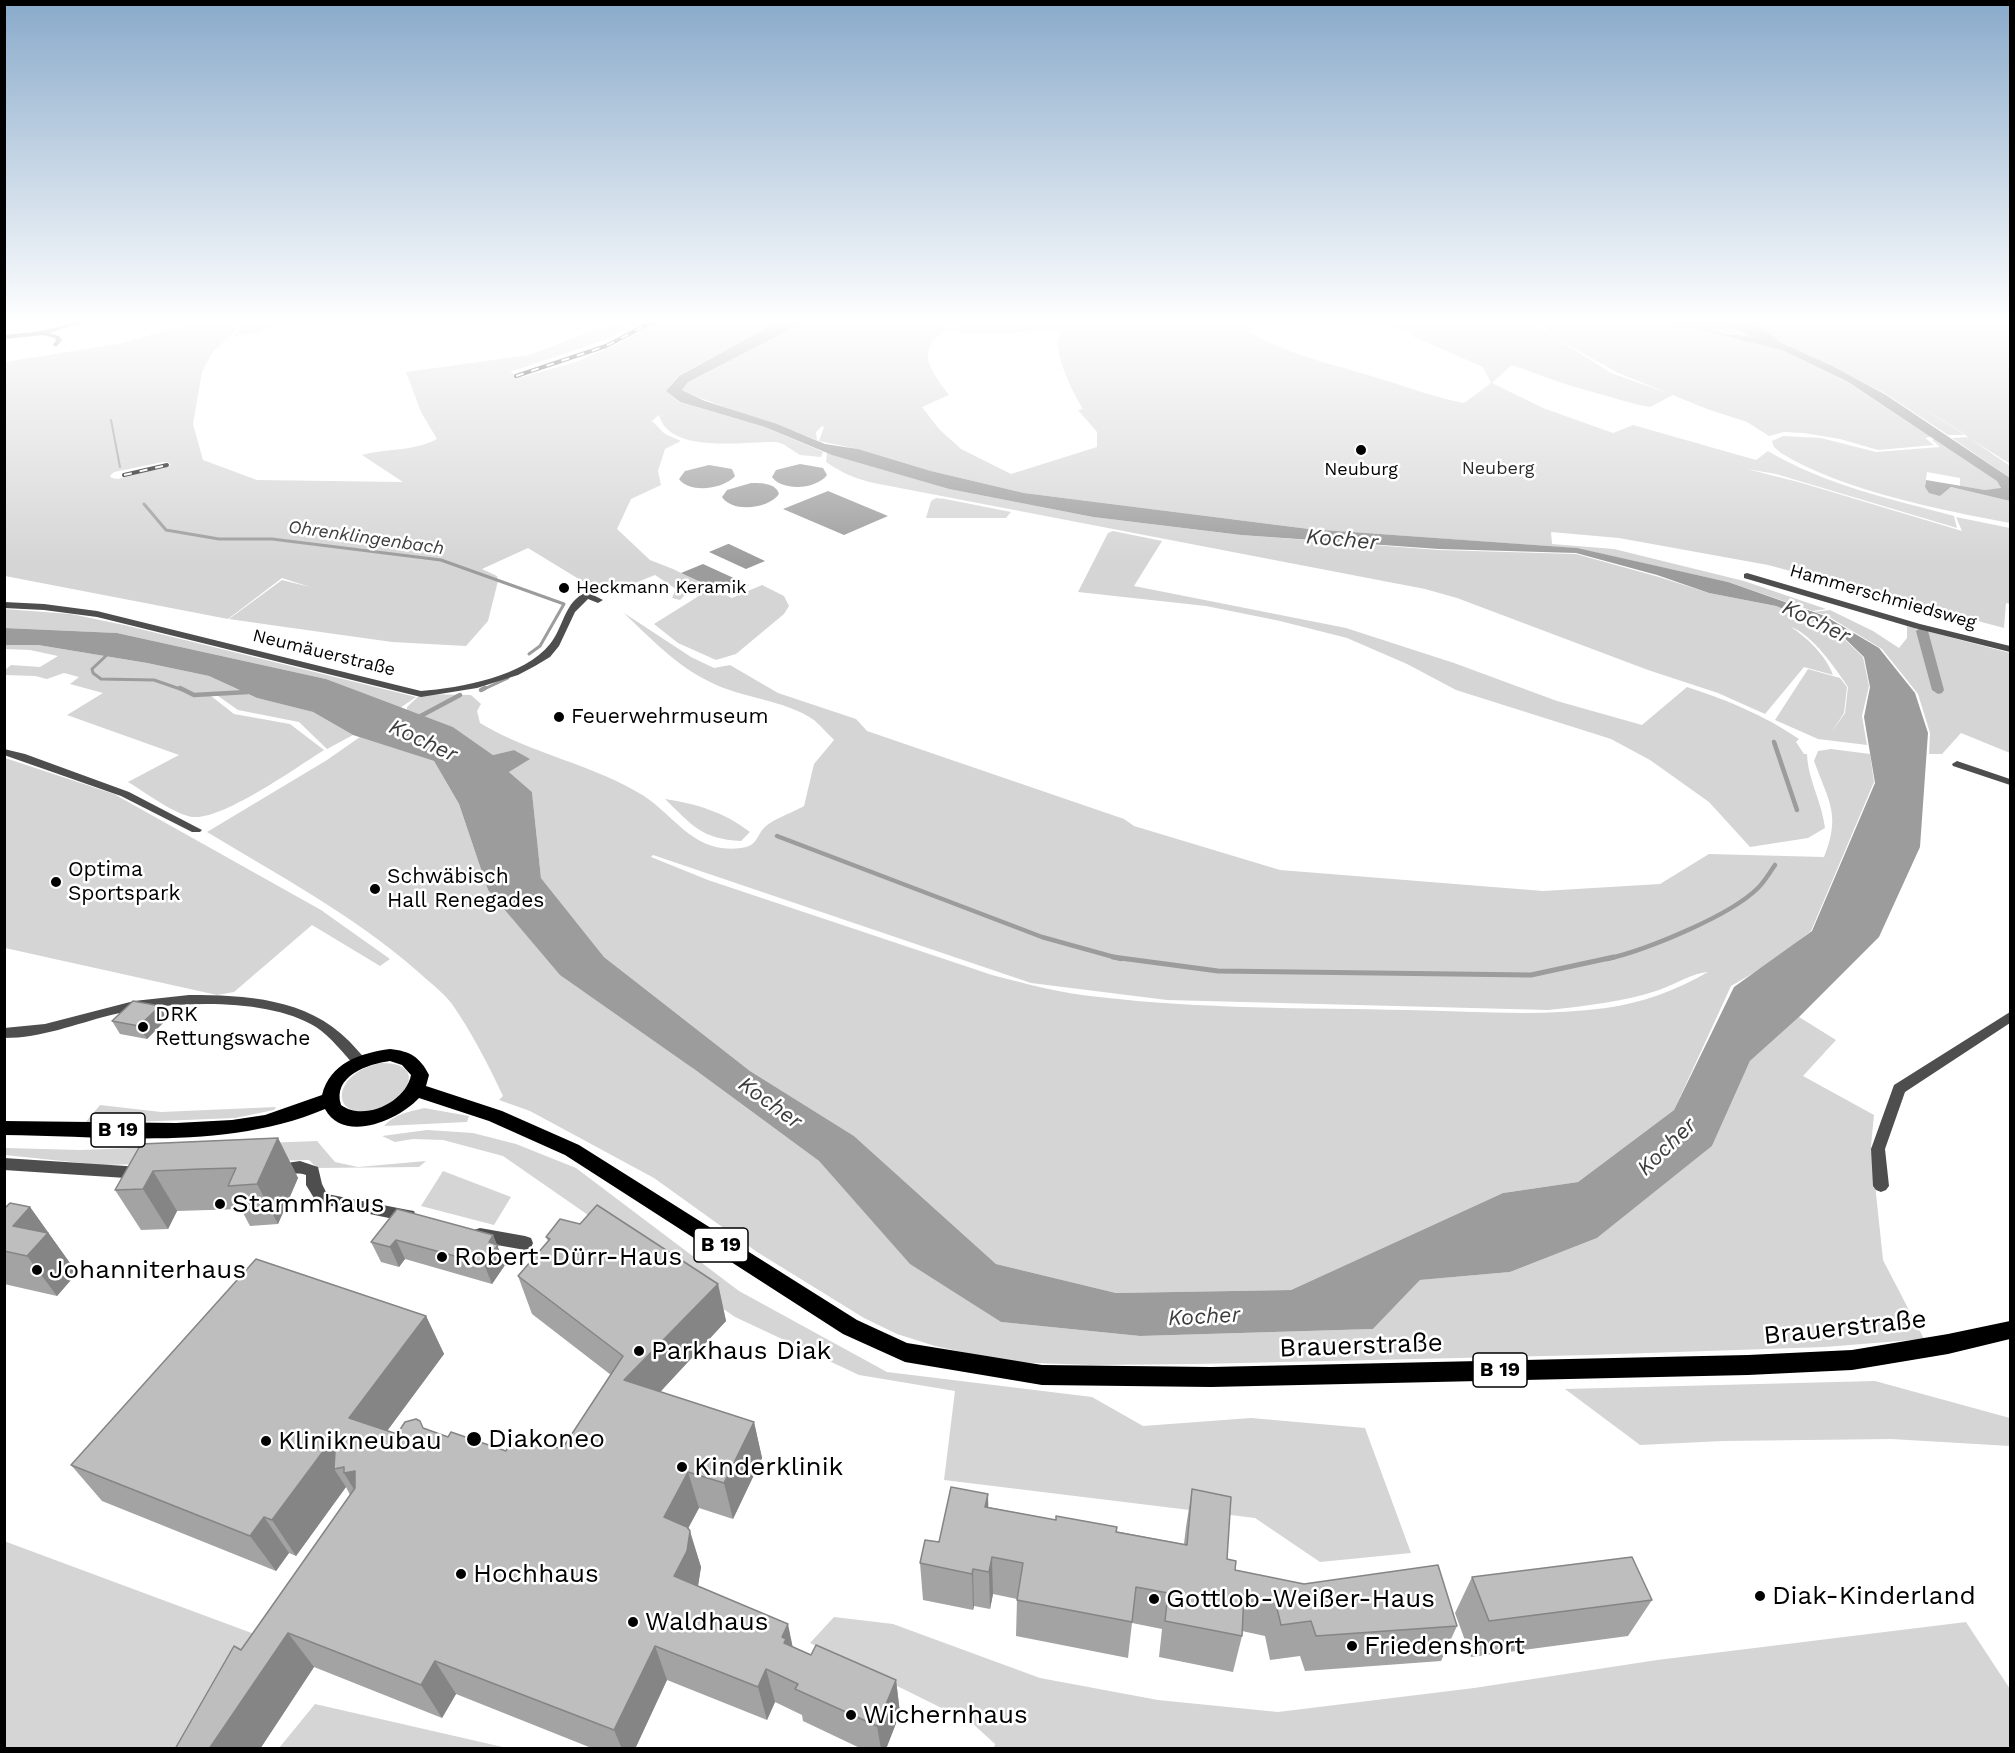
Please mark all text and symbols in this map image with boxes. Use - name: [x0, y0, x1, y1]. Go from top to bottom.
- marker: Neuburg: [1354, 443, 1368, 457]
- park label: Neuberg: [1462, 458, 1534, 480]
- place label: Neuburg: [1324, 459, 1398, 481]
- water label: Ohrenklingenbach: [287, 516, 445, 560]
- water label: Kocher: [1305, 524, 1379, 556]
- street label: Hammerschmiedsweg: [1787, 560, 1979, 634]
- place label: Heckmann Keramik: [576, 577, 746, 599]
- marker: Heckmann Keramik: [557, 581, 571, 595]
- water label: Kocher: [1778, 594, 1854, 650]
- street label: Neumäuerstraße: [250, 625, 398, 681]
- place label: Feuerwehrmuseum: [571, 704, 768, 730]
- marker: Feuerwehrmuseum: [552, 710, 566, 724]
- water label: Kocher: [385, 714, 461, 768]
- place label: Optima Sportspark: [68, 857, 180, 907]
- place label: Schwäbisch Hall Renegades: [387, 864, 544, 914]
- marker: Optima Sportspark: [49, 875, 63, 889]
- marker: Schwäbisch Hall Renegades: [368, 882, 382, 896]
- place label: DRK Rettungswache: [155, 1002, 310, 1052]
- marker: DRK Rettungswache: [136, 1020, 150, 1034]
- water label: Kocher: [733, 1071, 807, 1135]
- water label: Kocher: [1632, 1112, 1702, 1182]
- road number: B 19: [91, 1113, 145, 1147]
- place label: Stammhaus: [232, 1188, 384, 1220]
- marker: Stammhaus: [213, 1197, 227, 1211]
- road number: B 19: [694, 1228, 748, 1262]
- place label: Robert-Dürr-Haus: [454, 1241, 682, 1273]
- marker: Robert-Dürr-Haus: [435, 1250, 449, 1264]
- place label: Johanniterhaus: [49, 1254, 246, 1286]
- marker: Johanniterhaus: [30, 1263, 44, 1277]
- water label: Kocher: [1167, 1302, 1241, 1332]
- street label: Brauerstraße: [1762, 1304, 1928, 1352]
- street label: Brauerstraße: [1279, 1328, 1443, 1364]
- place label: Parkhaus Diak: [651, 1335, 831, 1367]
- marker: Parkhaus Diak: [632, 1344, 646, 1358]
- road number: B 19: [1473, 1353, 1527, 1387]
- place label: Diakoneo: [488, 1423, 605, 1455]
- place label: Klinikneubau: [278, 1425, 442, 1457]
- marker: Diakoneo: [465, 1430, 483, 1448]
- marker: Klinikneubau: [259, 1434, 273, 1448]
- place label: Kinderklinik: [694, 1451, 843, 1483]
- marker: Kinderklinik: [675, 1460, 689, 1474]
- place label: Hochhaus: [473, 1558, 599, 1590]
- marker: Hochhaus: [454, 1567, 468, 1581]
- place label: Diak-Kinderland: [1772, 1580, 1976, 1612]
- place label: Gottlob-Weißer-Haus: [1166, 1583, 1435, 1615]
- marker: Diak-Kinderland: [1753, 1589, 1767, 1603]
- marker: Gottlob-Weißer-Haus: [1147, 1592, 1161, 1606]
- place label: Waldhaus: [645, 1606, 768, 1638]
- marker: Waldhaus: [626, 1615, 640, 1629]
- place label: Friedenshort: [1364, 1630, 1525, 1662]
- marker: Friedenshort: [1345, 1639, 1359, 1653]
- place label: Wichernhaus: [863, 1699, 1028, 1731]
- marker: Wichernhaus: [844, 1708, 858, 1722]

